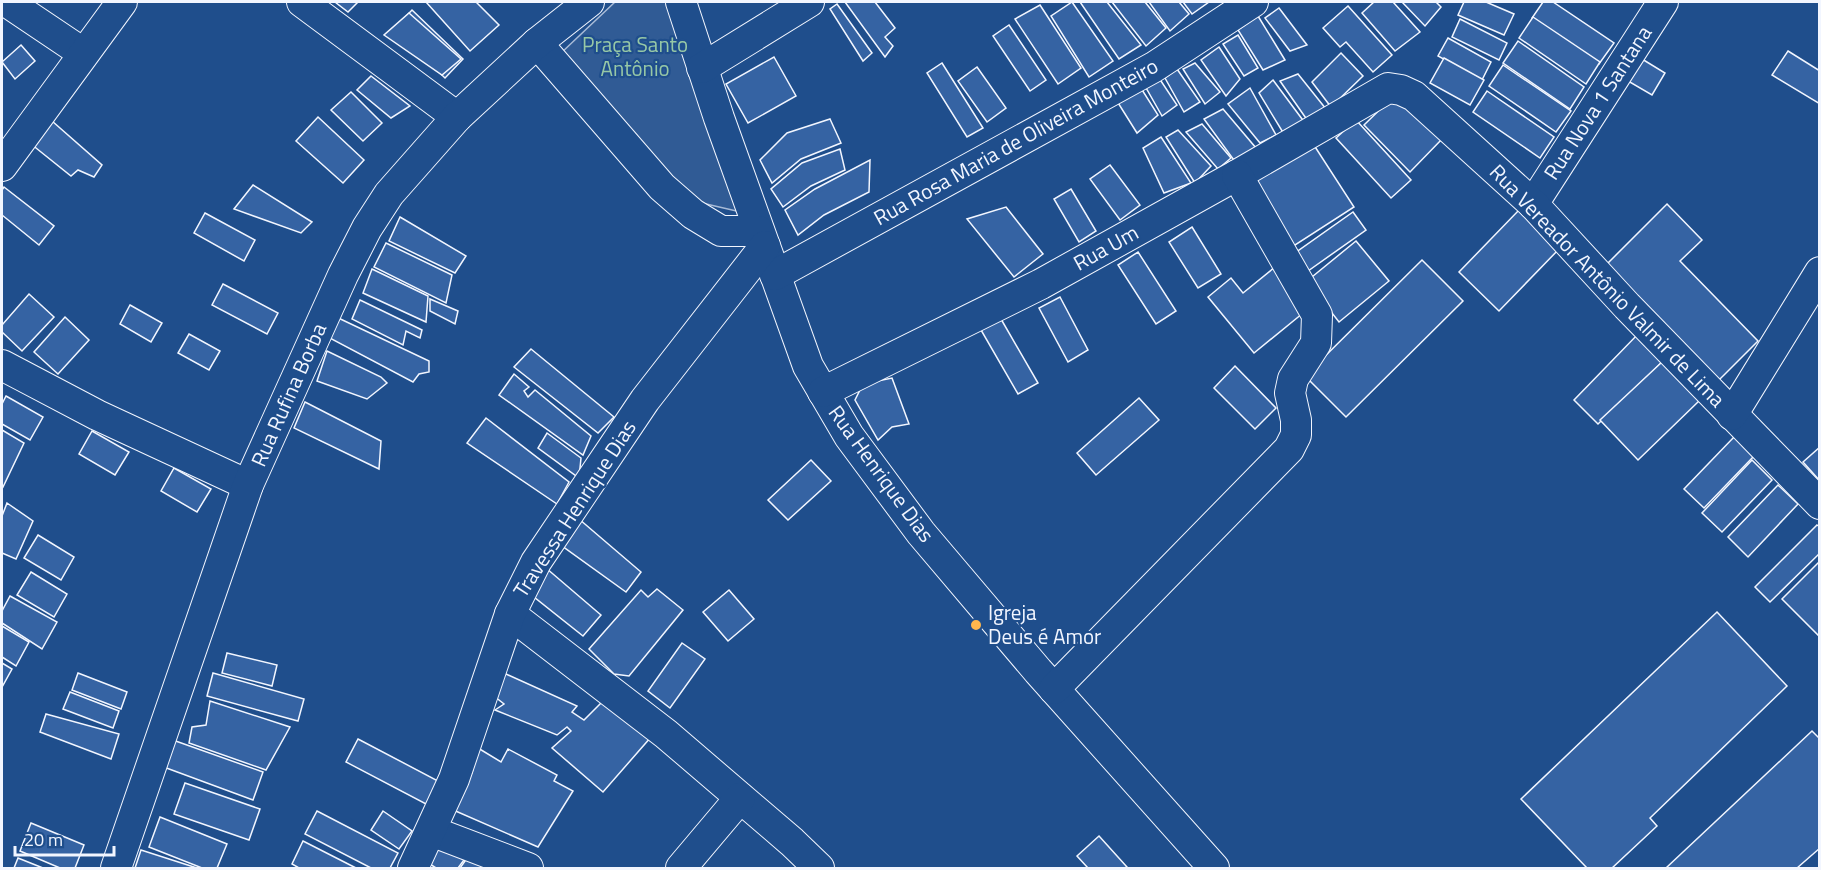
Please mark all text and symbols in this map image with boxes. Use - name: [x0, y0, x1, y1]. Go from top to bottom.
- street label: Rua Nova 1 Santana: [1535, 19, 1659, 186]
- park label: Praça Santo Antônio: [582, 28, 688, 84]
- street label: Rua Rosa Maria de Oliveira Monteiro: [867, 49, 1164, 233]
- street label: Rua Vereador Antônio Valmir de Lima: [1482, 156, 1733, 415]
- street label: Rua Um: [1067, 216, 1144, 278]
- street label: Rua Rufina Borba: [242, 317, 334, 471]
- street label: Rua Henrique Dias: [821, 398, 943, 549]
- street label: Travessa Henrique Dias: [505, 413, 644, 603]
- place label: Igreja Deus é Amor: [988, 596, 1101, 652]
- marker: Igreja Deus é Amor: [969, 618, 983, 632]
- scale bar: [15, 819, 114, 857]
- text: 20 m: [24, 826, 63, 853]

